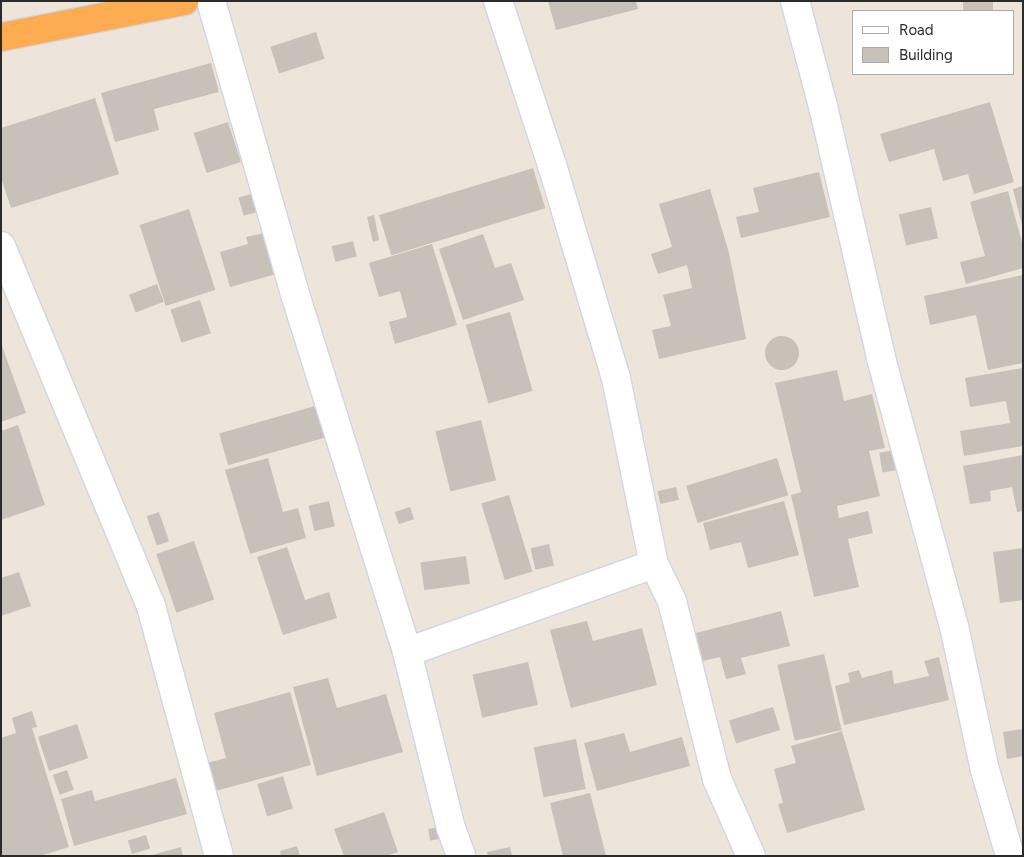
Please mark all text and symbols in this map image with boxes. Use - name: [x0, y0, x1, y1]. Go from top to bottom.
- legend: [852, 10, 1014, 75]
- text: Road: [899, 21, 934, 39]
- text: Building: [899, 46, 953, 64]

